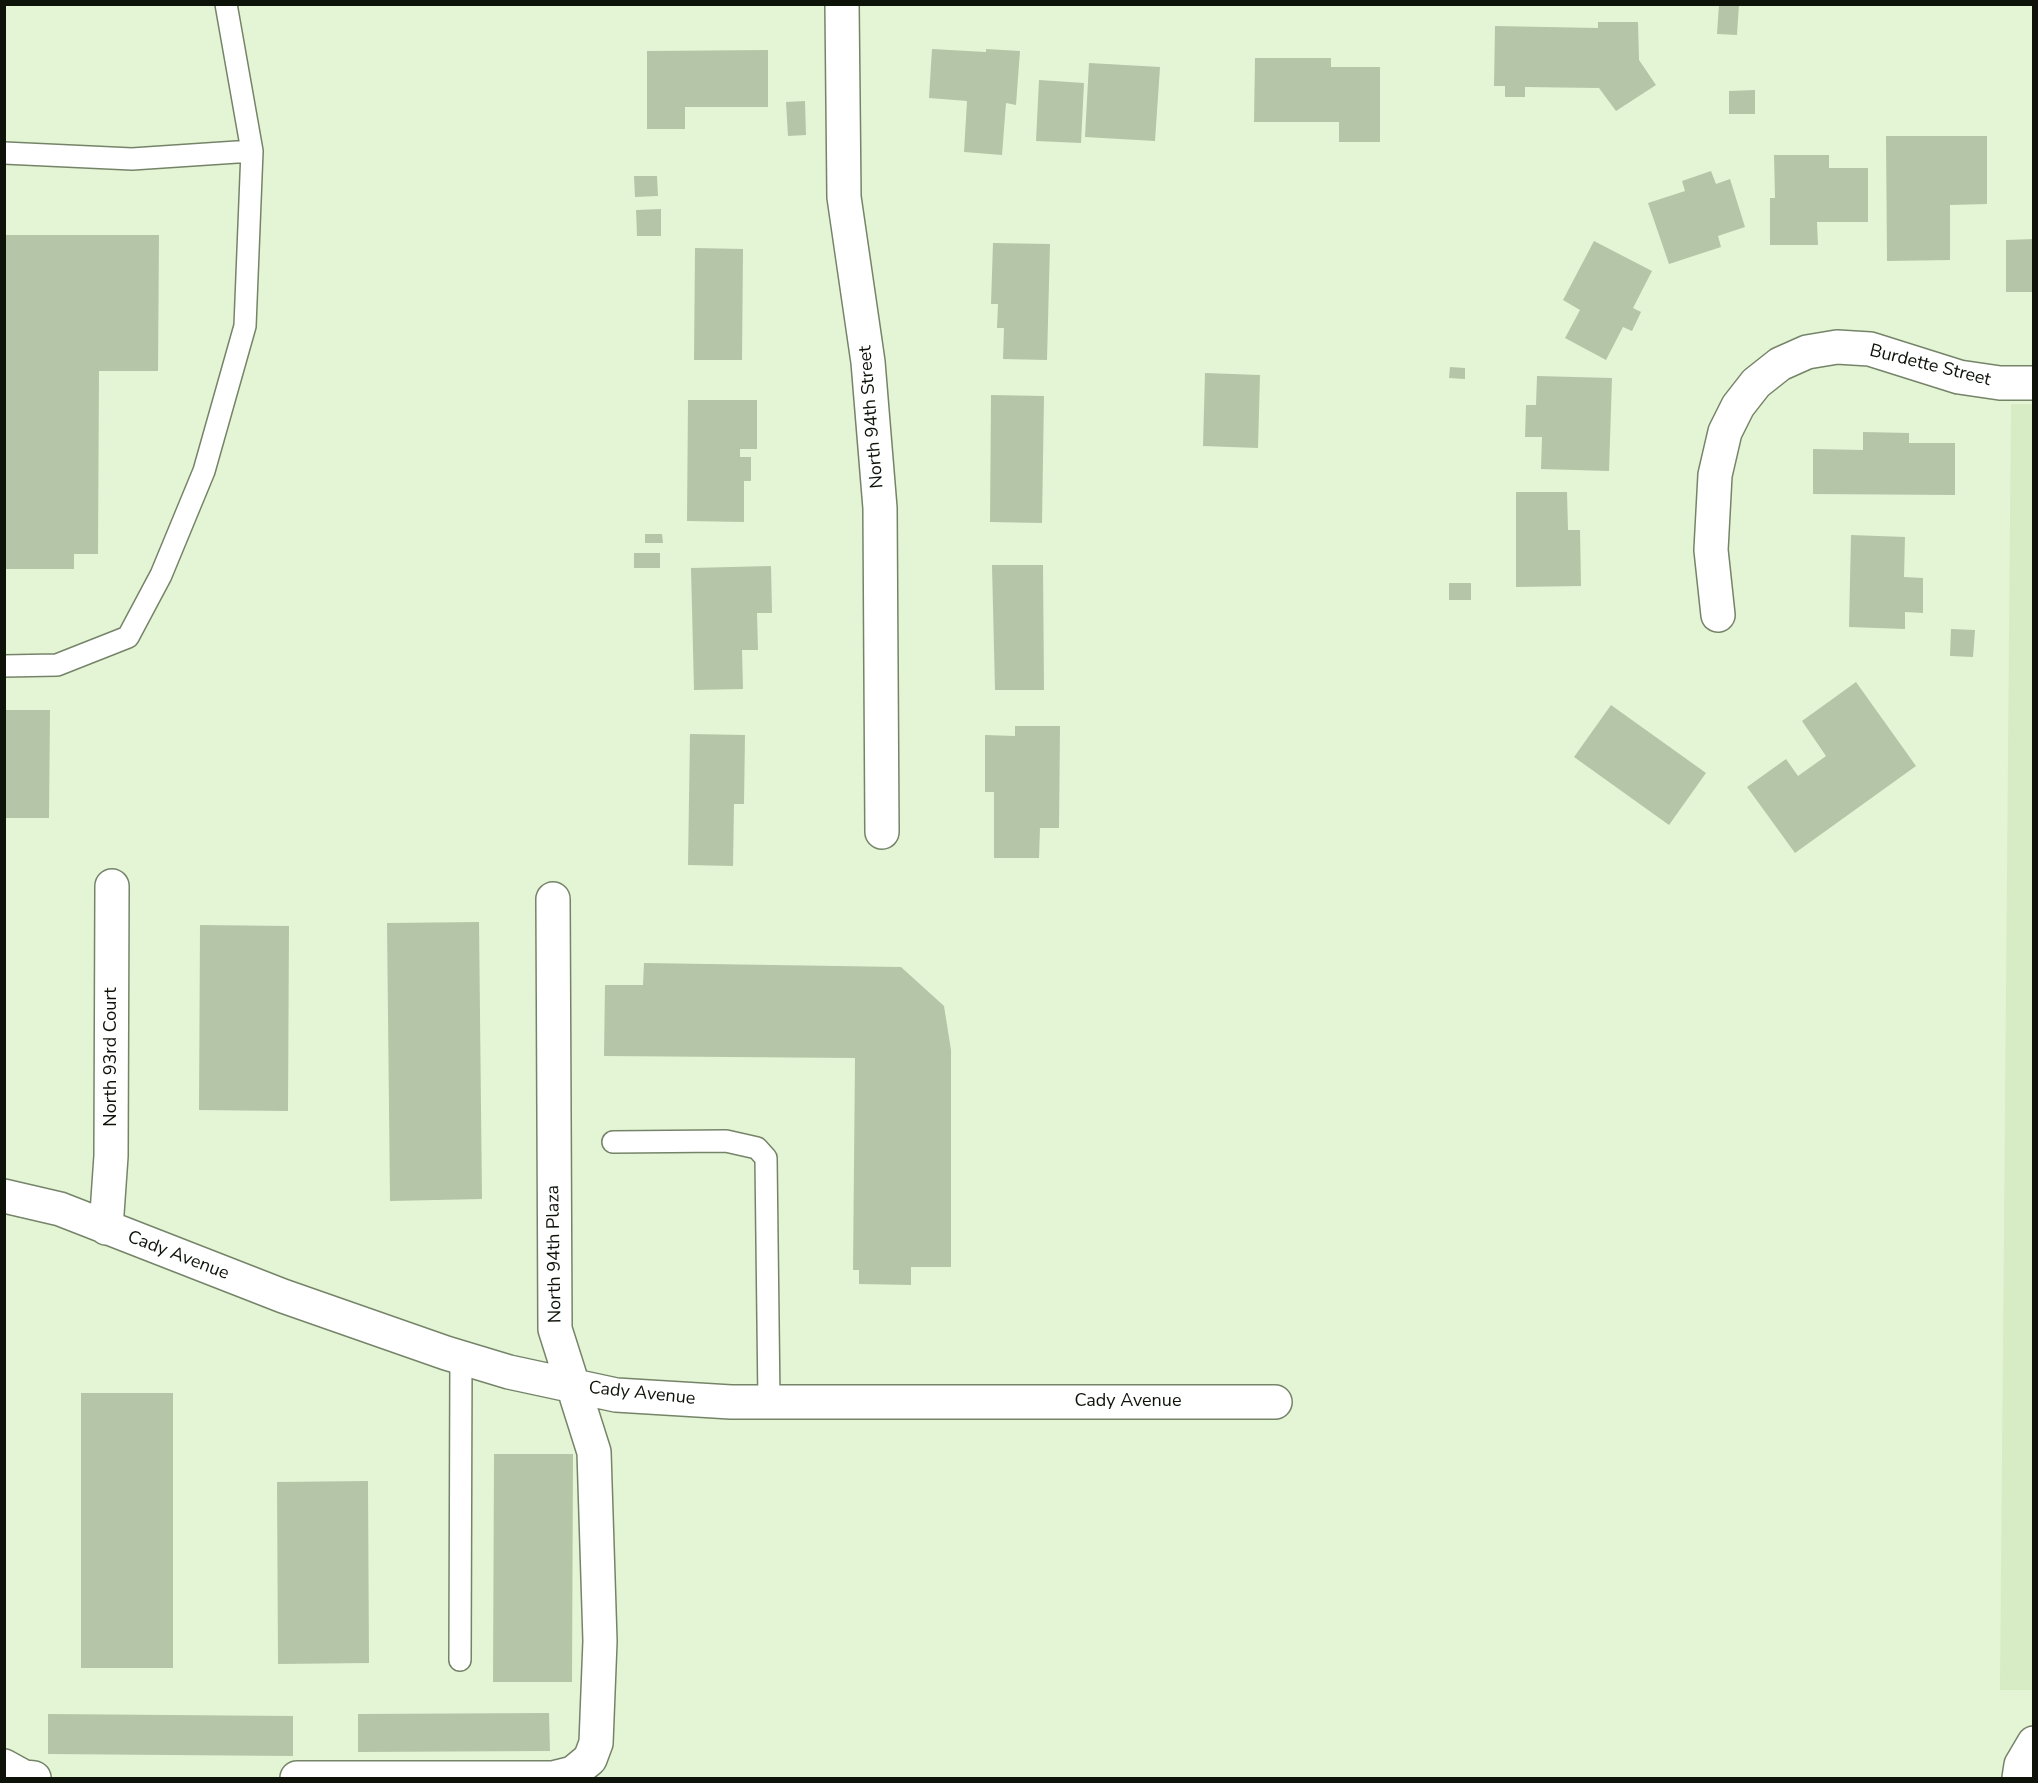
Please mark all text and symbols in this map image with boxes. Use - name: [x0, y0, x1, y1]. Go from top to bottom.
- street label: Burdette Street: [1867, 340, 1993, 392]
- street label: North 94th Street: [855, 345, 889, 489]
- street label: North 93rd Court: [101, 987, 123, 1127]
- street label: North 94th Plaza: [543, 1185, 567, 1323]
- street label: Cady Avenue: [124, 1227, 232, 1285]
- street label: Cady Avenue: [588, 1378, 696, 1410]
- street label: Cady Avenue: [1075, 1391, 1181, 1413]

